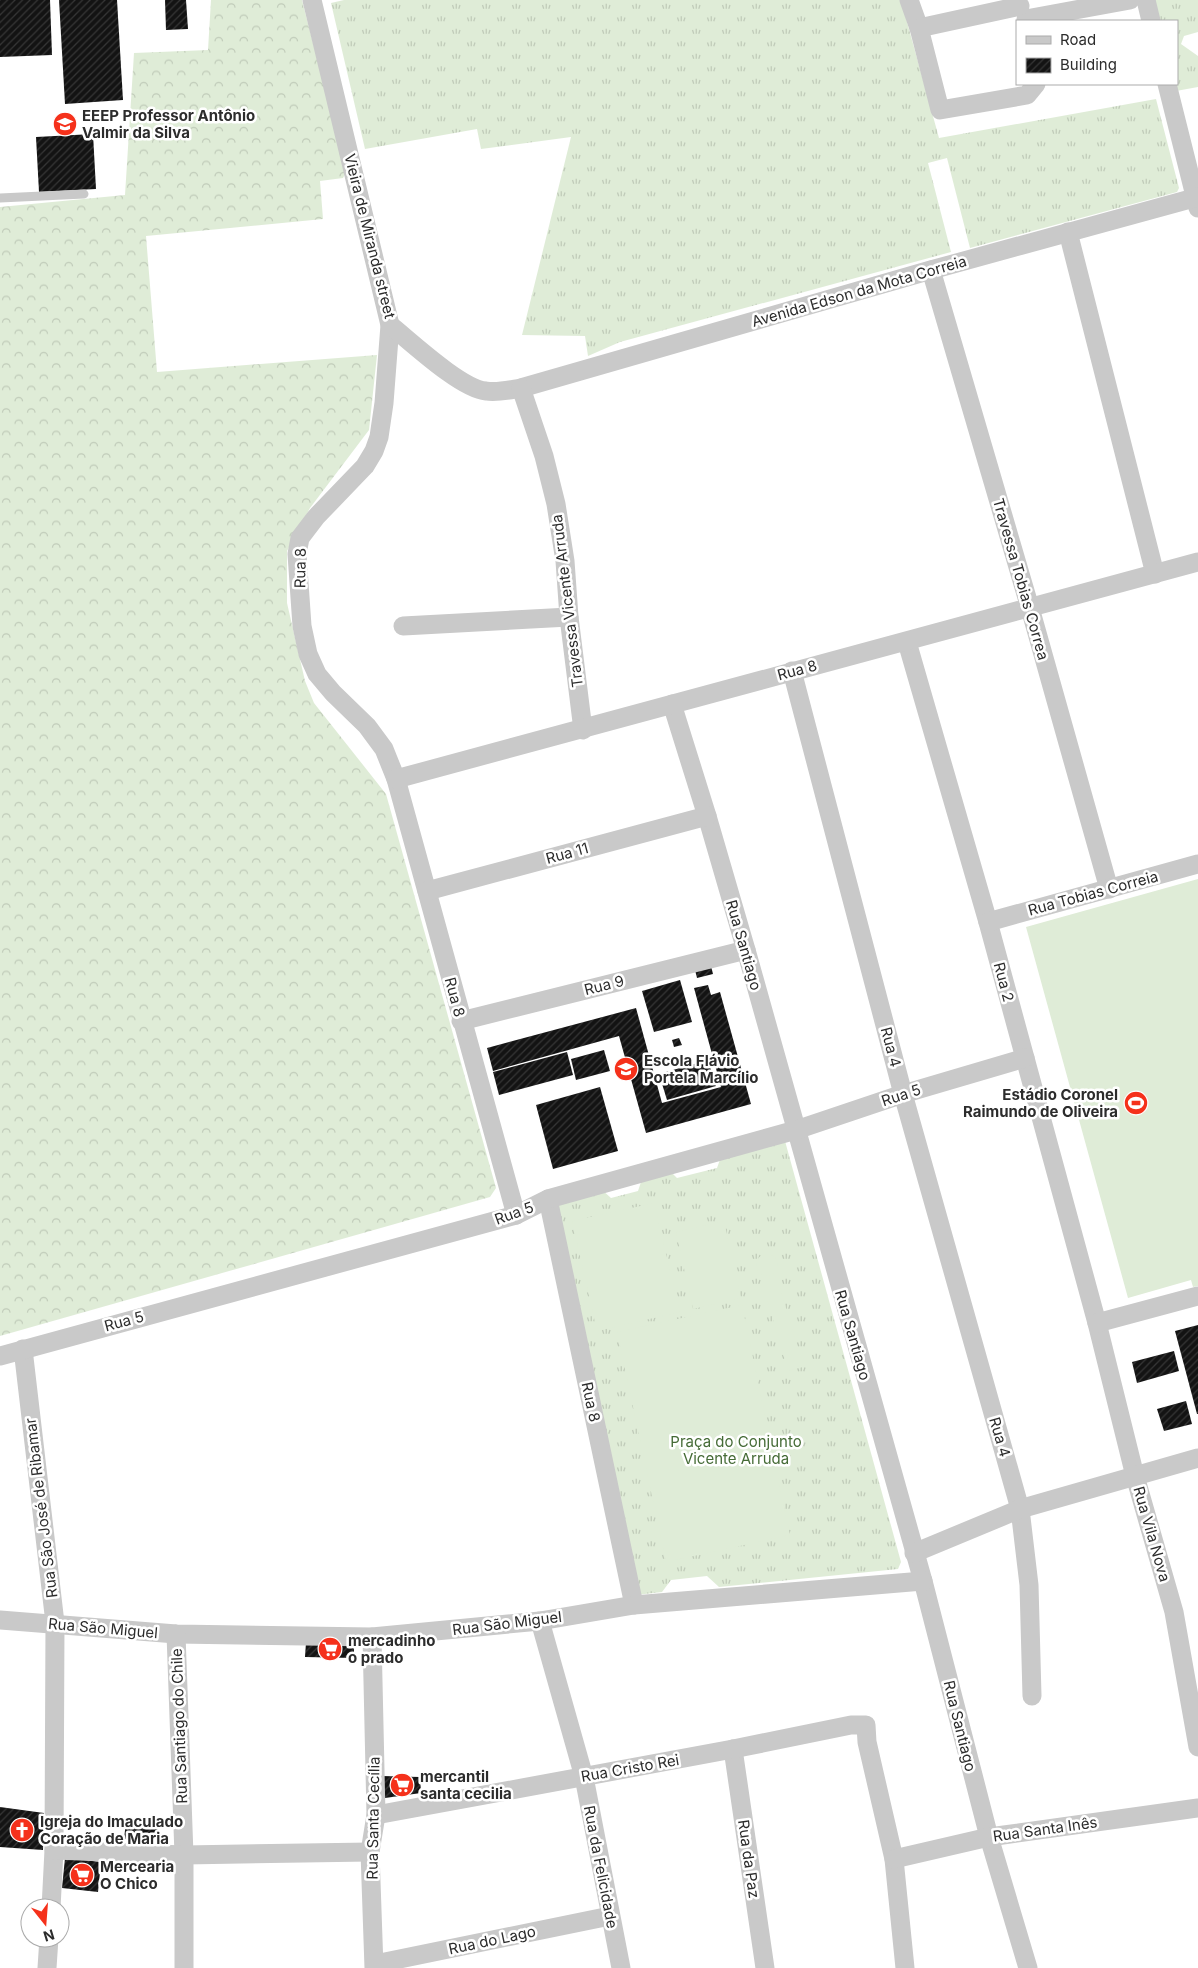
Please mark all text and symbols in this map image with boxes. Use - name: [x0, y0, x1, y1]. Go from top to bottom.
- legend: [1016, 20, 1178, 85]
- text: Road: [1060, 30, 1096, 49]
- text: Building: [1060, 55, 1117, 74]
- place label: EEEP Professor Antônio Valmir da Silva: [82, 106, 255, 142]
- school or university icon: EEEP Professor Antônio Valmir da Silva: [52, 111, 78, 137]
- street label: Vieira de Miranda street: [340, 152, 400, 321]
- street label: Avenida Edson da Mota Correia: [749, 251, 969, 331]
- street label: Travessa Tobias Correa: [989, 496, 1053, 662]
- street label: Travessa Vicente Arruda: [547, 513, 587, 689]
- street label: Rua 8: [290, 548, 310, 588]
- street label: Rua 8: [775, 656, 819, 684]
- street label: Rua 11: [544, 838, 590, 868]
- street label: Rua Tobias Correia: [1026, 866, 1160, 920]
- street label: Rua Santiago: [722, 898, 766, 992]
- street label: Rua 2: [990, 960, 1018, 1004]
- street label: Rua 9: [582, 971, 626, 999]
- street label: Rua 8: [441, 975, 469, 1019]
- street label: Rua 4: [877, 1025, 905, 1069]
- place label: Escola Flávio Portela Marcílio: [644, 1051, 758, 1087]
- school or university icon: Escola Flávio Portela Marcílio: [613, 1056, 639, 1082]
- street label: Rua 5: [879, 1080, 923, 1110]
- place label: Estádio Coronel Raimundo de Oliveira: [963, 1085, 1118, 1121]
- sports icon: Estádio Coronel Raimundo de Oliveira: [1123, 1090, 1149, 1116]
- street label: Rua 5: [492, 1197, 536, 1229]
- street label: Rua Santiago: [831, 1288, 875, 1382]
- street label: Rua 5: [102, 1307, 146, 1335]
- street label: Rua 8: [578, 1380, 604, 1424]
- street label: Rua 4: [985, 1415, 1015, 1459]
- street label: Rua São José de Ribamar: [20, 1417, 61, 1599]
- park label: Praça do Conjunto Vicente Arruda: [670, 1432, 802, 1468]
- street label: Rua Vila Nova: [1129, 1484, 1175, 1584]
- street label: Rua São Miguel: [451, 1607, 563, 1639]
- street label: Rua São Miguel: [47, 1614, 159, 1642]
- place label: mercadinho o prado: [348, 1631, 435, 1667]
- supermarket icon: mercadinho o prado: [317, 1636, 343, 1662]
- street label: Rua Santiago do Chile: [167, 1648, 191, 1804]
- street label: Rua Santiago: [940, 1678, 980, 1774]
- street label: Rua Cristo Rei: [579, 1750, 681, 1786]
- street label: Rua Santa Cecília: [362, 1756, 384, 1880]
- place label: mercantil santa cecilia: [420, 1767, 512, 1803]
- supermarket icon: mercantil santa cecilia: [389, 1772, 415, 1798]
- street label: Rua da Felicidade: [580, 1804, 622, 1930]
- place label: Igreja do Imaculado Coração de Maria: [40, 1812, 183, 1848]
- street label: Rua Santa Inês: [992, 1812, 1099, 1846]
- church icon: Igreja do Imaculado Coração de Maria: [9, 1817, 35, 1843]
- street label: Rua da Paz: [734, 1818, 764, 1900]
- place label: Mercearia O Chico: [100, 1857, 174, 1893]
- supermarket icon: Mercearia O Chico: [69, 1862, 95, 1888]
- north arrow: [20, 1898, 70, 1948]
- street label: Rua do Lago: [447, 1921, 537, 1959]
- text: N: [41, 1926, 57, 1946]

